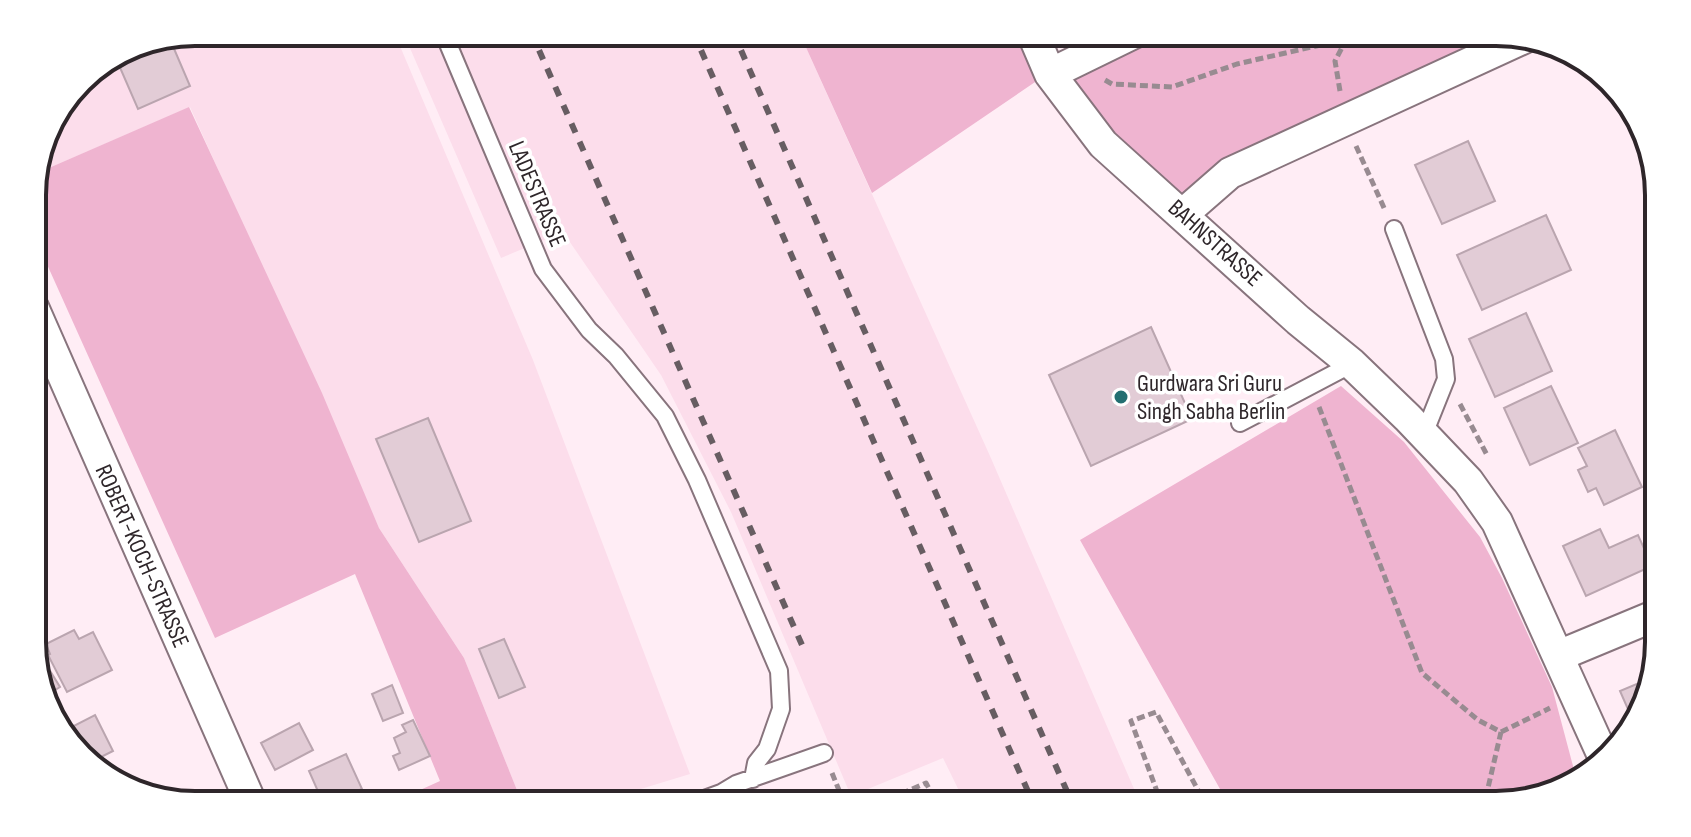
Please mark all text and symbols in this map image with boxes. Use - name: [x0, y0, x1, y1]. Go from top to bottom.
- street label: LADESTRASSE: [502, 137, 572, 251]
- street label: BAHNSTRASSE: [1162, 193, 1268, 293]
- place label: Gurdwara Sri Guru Singh Sabha Berlin: [1137, 369, 1285, 426]
- marker: Gurdwara Sri Guru Singh Sabha Berlin: [1112, 388, 1130, 406]
- street label: ROBERT-KOCH-STRASSE: [89, 460, 195, 652]

